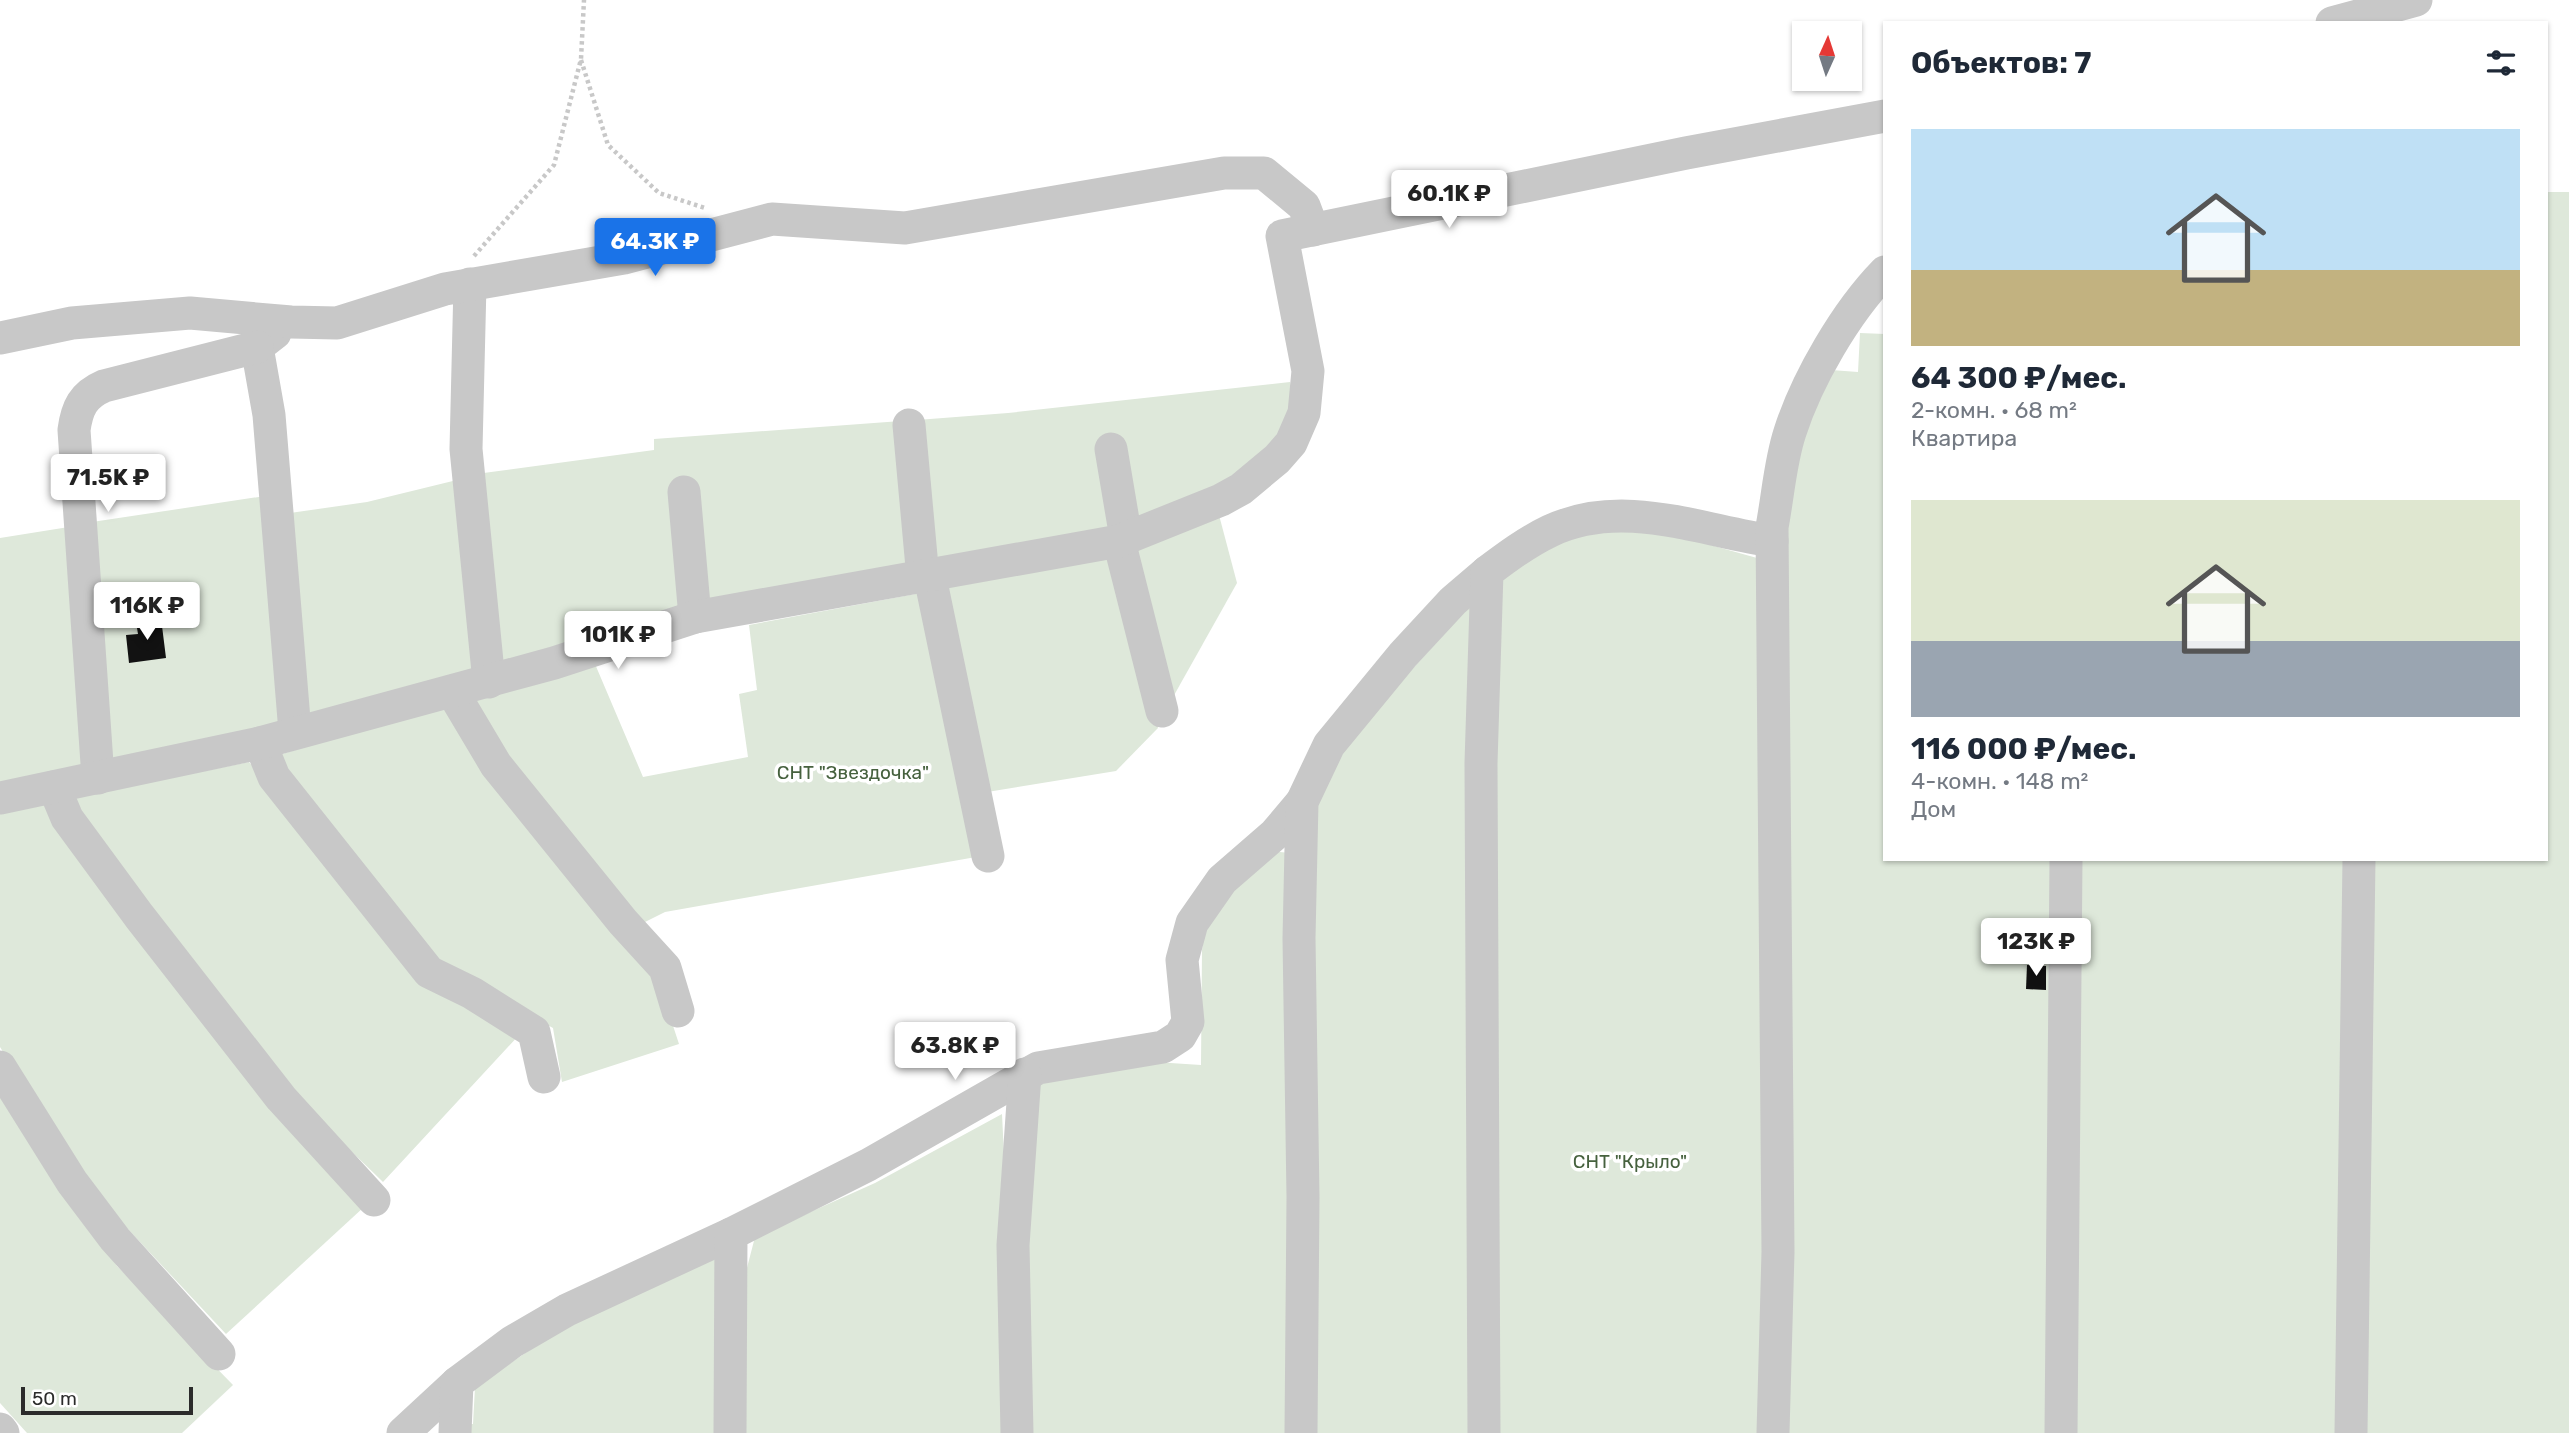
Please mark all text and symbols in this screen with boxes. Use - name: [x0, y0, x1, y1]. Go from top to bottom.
- north arrow: [1792, 21, 1862, 91]
- map controls: [1792, 21, 1862, 91]
- icon: filters: [2482, 44, 2520, 82]
- text: Объектов: 7: [1911, 45, 2092, 81]
- pin: 60.1K ₽: [1384, 170, 1514, 230]
- icon: home: [2153, 175, 2279, 301]
- text: 60.1K ₽: [1407, 179, 1491, 207]
- pin: 64.3K ₽: [590, 218, 720, 278]
- text: 64.3K ₽: [611, 227, 699, 255]
- text: 64 300 ₽/мес.: [1911, 360, 2127, 396]
- text: 2-комн. · 68 m²: [1911, 396, 2077, 424]
- text: Квартира: [1911, 424, 2017, 452]
- pin: 71.5K ₽: [43, 454, 173, 514]
- text: 71.5K ₽: [67, 463, 149, 491]
- icon: home: [2153, 546, 2279, 672]
- pin: 116K ₽: [90, 582, 204, 642]
- text: 116K ₽: [110, 591, 184, 619]
- pin: 101K ₽: [561, 612, 675, 671]
- text: 101K ₽: [580, 620, 656, 648]
- text: 116 000 ₽/мес.: [1911, 731, 2136, 767]
- park label: СНТ "Звездочка": [777, 761, 929, 784]
- text: 4-комн. · 148 m²: [1911, 767, 2088, 795]
- text: Дом: [1911, 795, 1956, 823]
- pin: 123K ₽: [1979, 918, 2093, 978]
- text: 123K ₽: [1997, 927, 2075, 955]
- pin: 63.8K ₽: [890, 1023, 1020, 1082]
- text: 63.8K ₽: [911, 1031, 999, 1059]
- park label: СНТ "Крыло": [1573, 1150, 1687, 1173]
- scale bar: [21, 1384, 192, 1416]
- text: 50 m: [32, 1387, 77, 1410]

